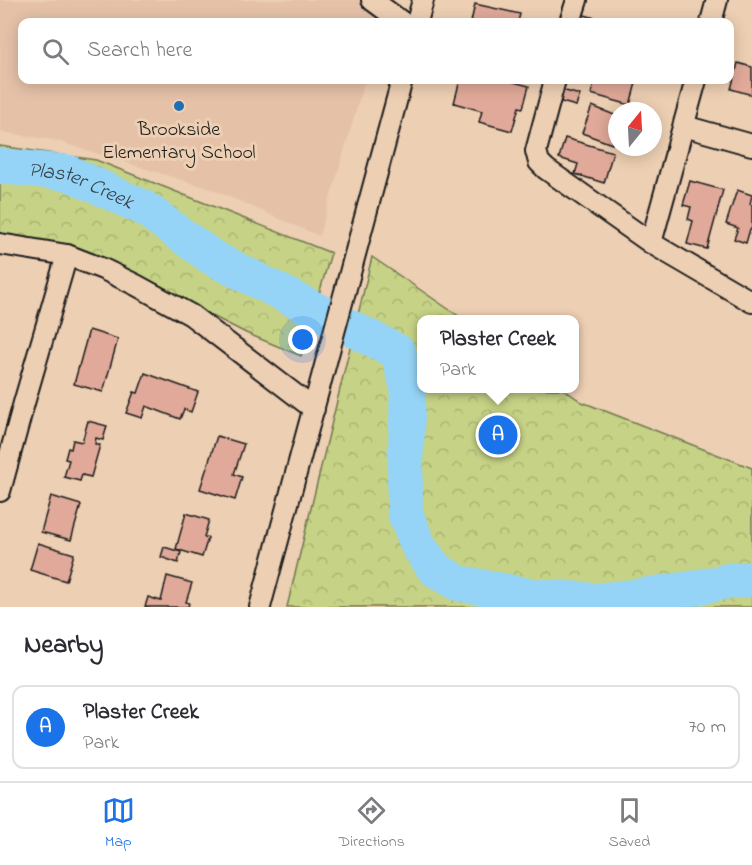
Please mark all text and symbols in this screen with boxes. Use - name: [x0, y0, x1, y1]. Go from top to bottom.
- search box: [18, 18, 734, 84]
- icon: search: [39, 35, 72, 68]
- text: Search here: [87, 35, 192, 67]
- marker: Brookside Elementary School: [172, 99, 186, 113]
- north arrow: [608, 102, 662, 156]
- place label: Brookside Elementary School: [102, 116, 256, 168]
- water label: Plaster Creek: [27, 156, 139, 218]
- popup: [417, 315, 579, 393]
- text: Plaster Creek: [440, 324, 556, 356]
- your location: [288, 325, 317, 354]
- text: Park: [440, 356, 476, 385]
- pin: A: [478, 412, 518, 458]
- text: Nearby: [24, 627, 103, 665]
- text: Plaster Creek: [83, 697, 199, 729]
- text: A: [39, 713, 52, 742]
- text: 70 m: [689, 713, 726, 742]
- text: Park: [83, 729, 119, 758]
- tab: Map: [102, 794, 135, 854]
- tab: Directions: [338, 794, 405, 854]
- tab: Saved: [608, 794, 650, 854]

